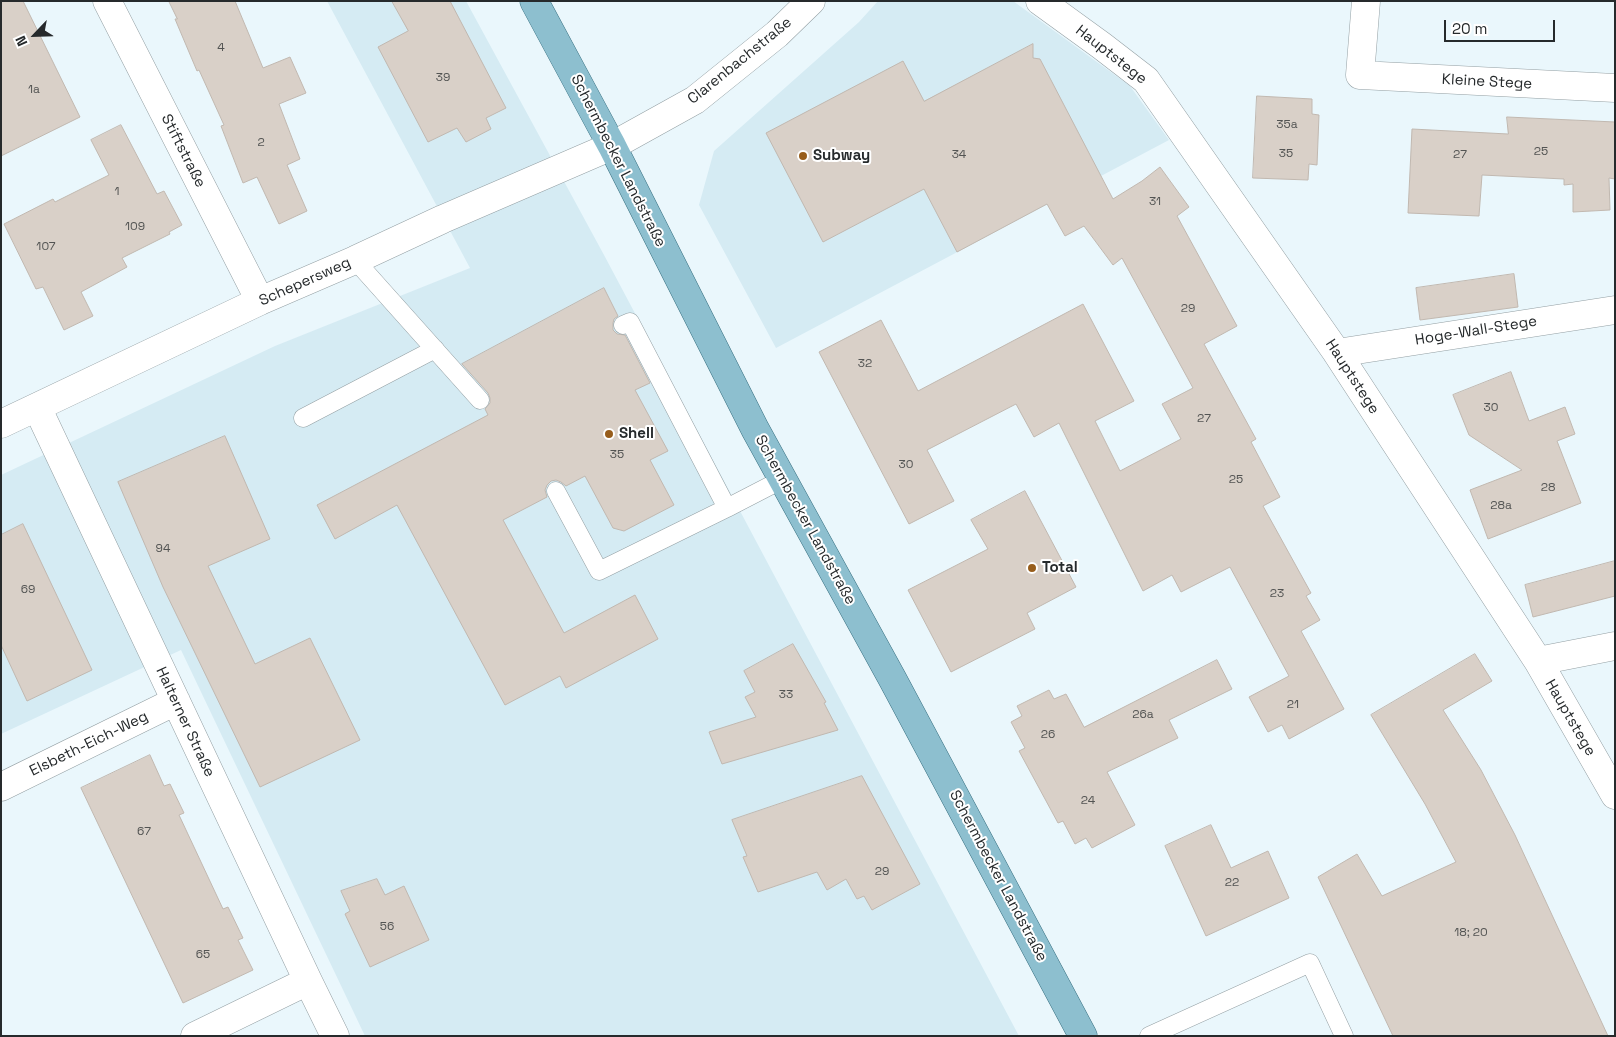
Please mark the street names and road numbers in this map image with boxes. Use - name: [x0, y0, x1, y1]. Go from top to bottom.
- street label: Clarenbachstraße: [684, 14, 796, 108]
- street label: Hauptstege: [1072, 22, 1150, 88]
- street label: Kleine Stege: [1441, 71, 1533, 93]
- street label: Schermbecker Landstraße: [567, 72, 669, 250]
- street label: Stiftstraße: [157, 111, 209, 191]
- street label: Schepersweg: [256, 254, 354, 310]
- street label: Hoge-Wall-Stege: [1414, 312, 1538, 350]
- street label: Hauptstege: [1321, 336, 1383, 418]
- street label: Schermbecker Landstraße: [751, 432, 859, 608]
- street label: Halterner Straße: [152, 664, 218, 780]
- street label: Hauptstege: [1541, 676, 1599, 760]
- street label: Elsbeth-Eich-Weg: [27, 708, 151, 780]
- street label: Schermbecker Landstraße: [945, 787, 1051, 965]

